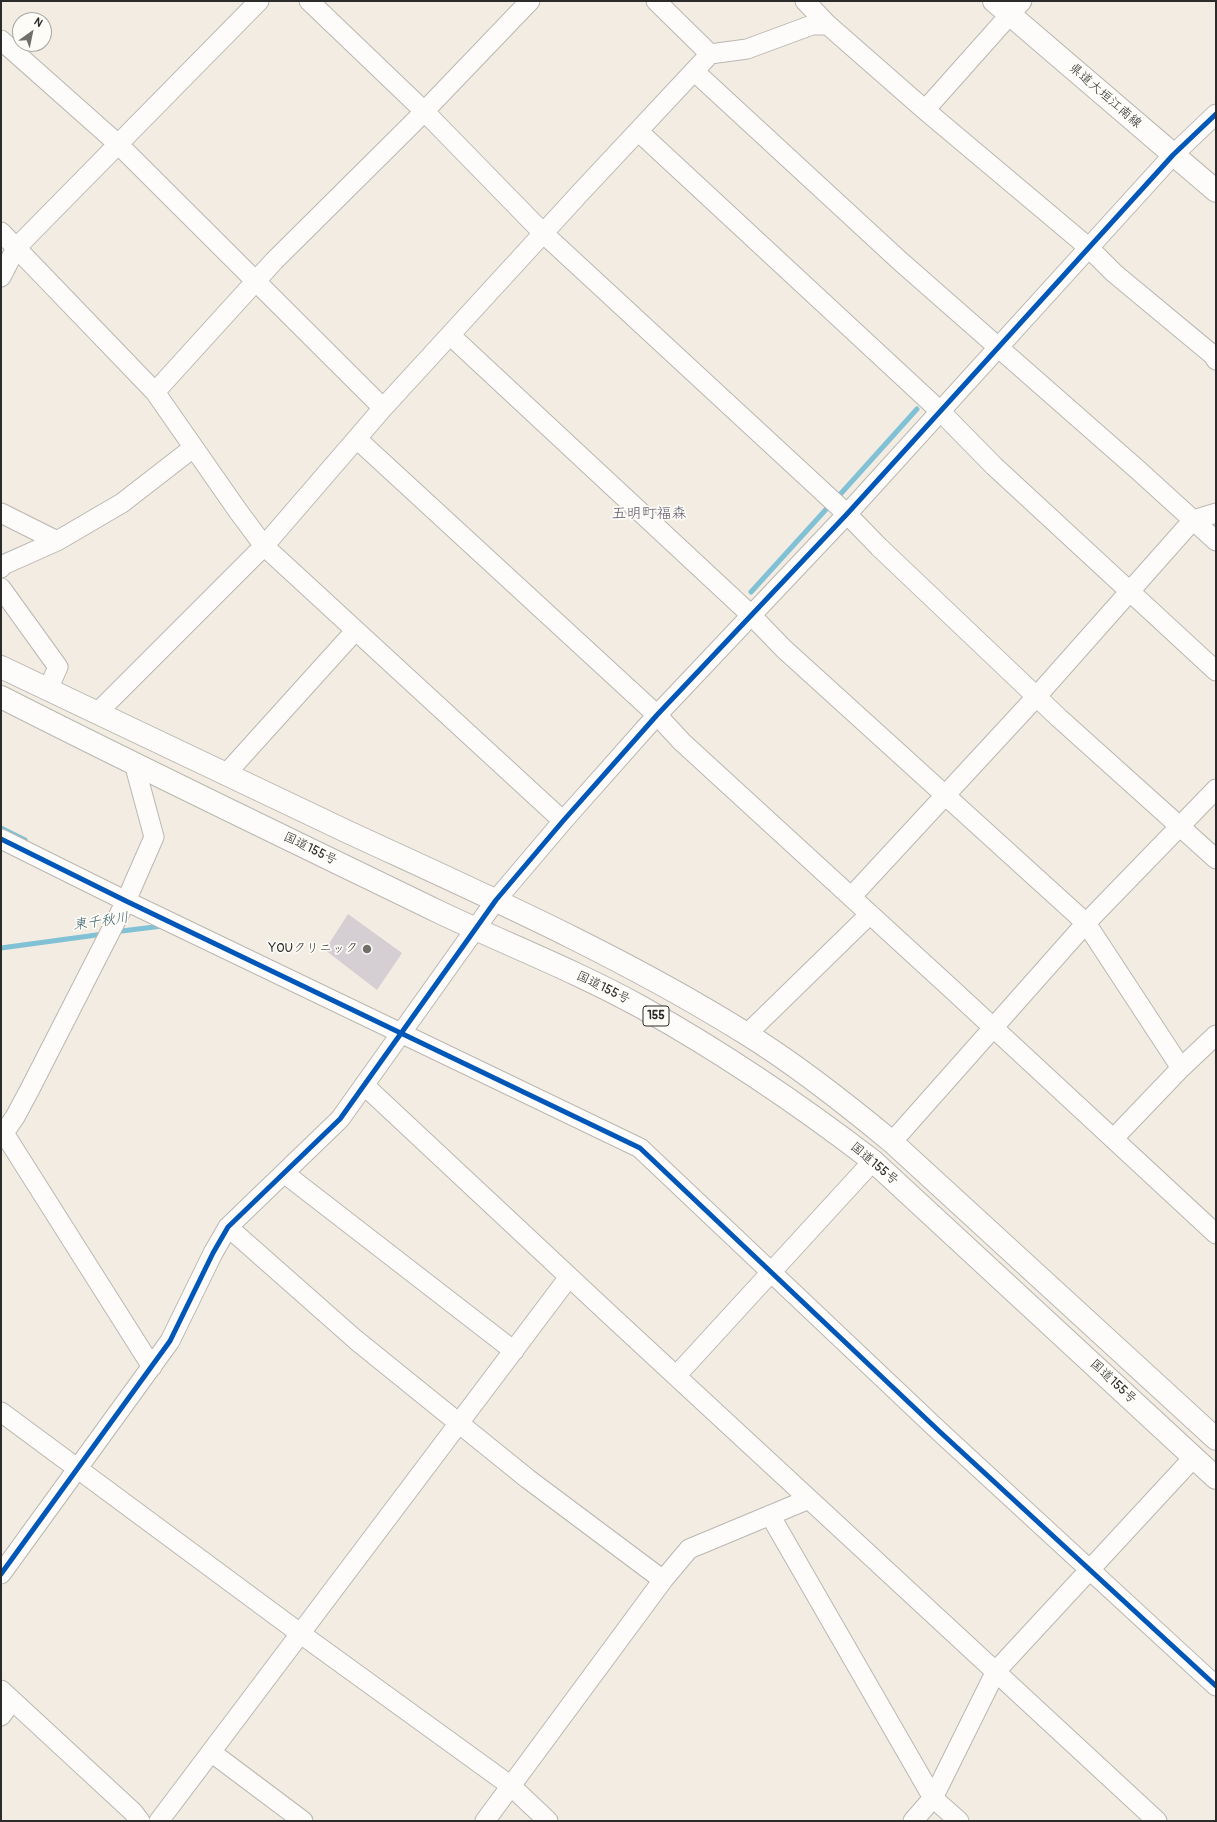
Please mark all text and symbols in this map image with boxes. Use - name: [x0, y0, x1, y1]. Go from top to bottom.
- north arrow: [12, 12, 52, 52]
- text: N: [32, 15, 45, 30]
- street label: 県道大垣江南線: [1066, 60, 1144, 132]
- district label: 五明町福森: [612, 505, 686, 523]
- street label: 国道155号: [280, 829, 340, 869]
- water label: 東千秋川: [72, 910, 130, 934]
- place label: YOUクリニック: [269, 941, 358, 957]
- marker: YOUクリニック: [361, 943, 373, 955]
- street label: 国道155号: [573, 968, 633, 1008]
- road number: 155: [643, 1006, 669, 1026]
- street label: 国道155号: [847, 1139, 901, 1189]
- street label: 国道155号: [1086, 1356, 1140, 1408]

